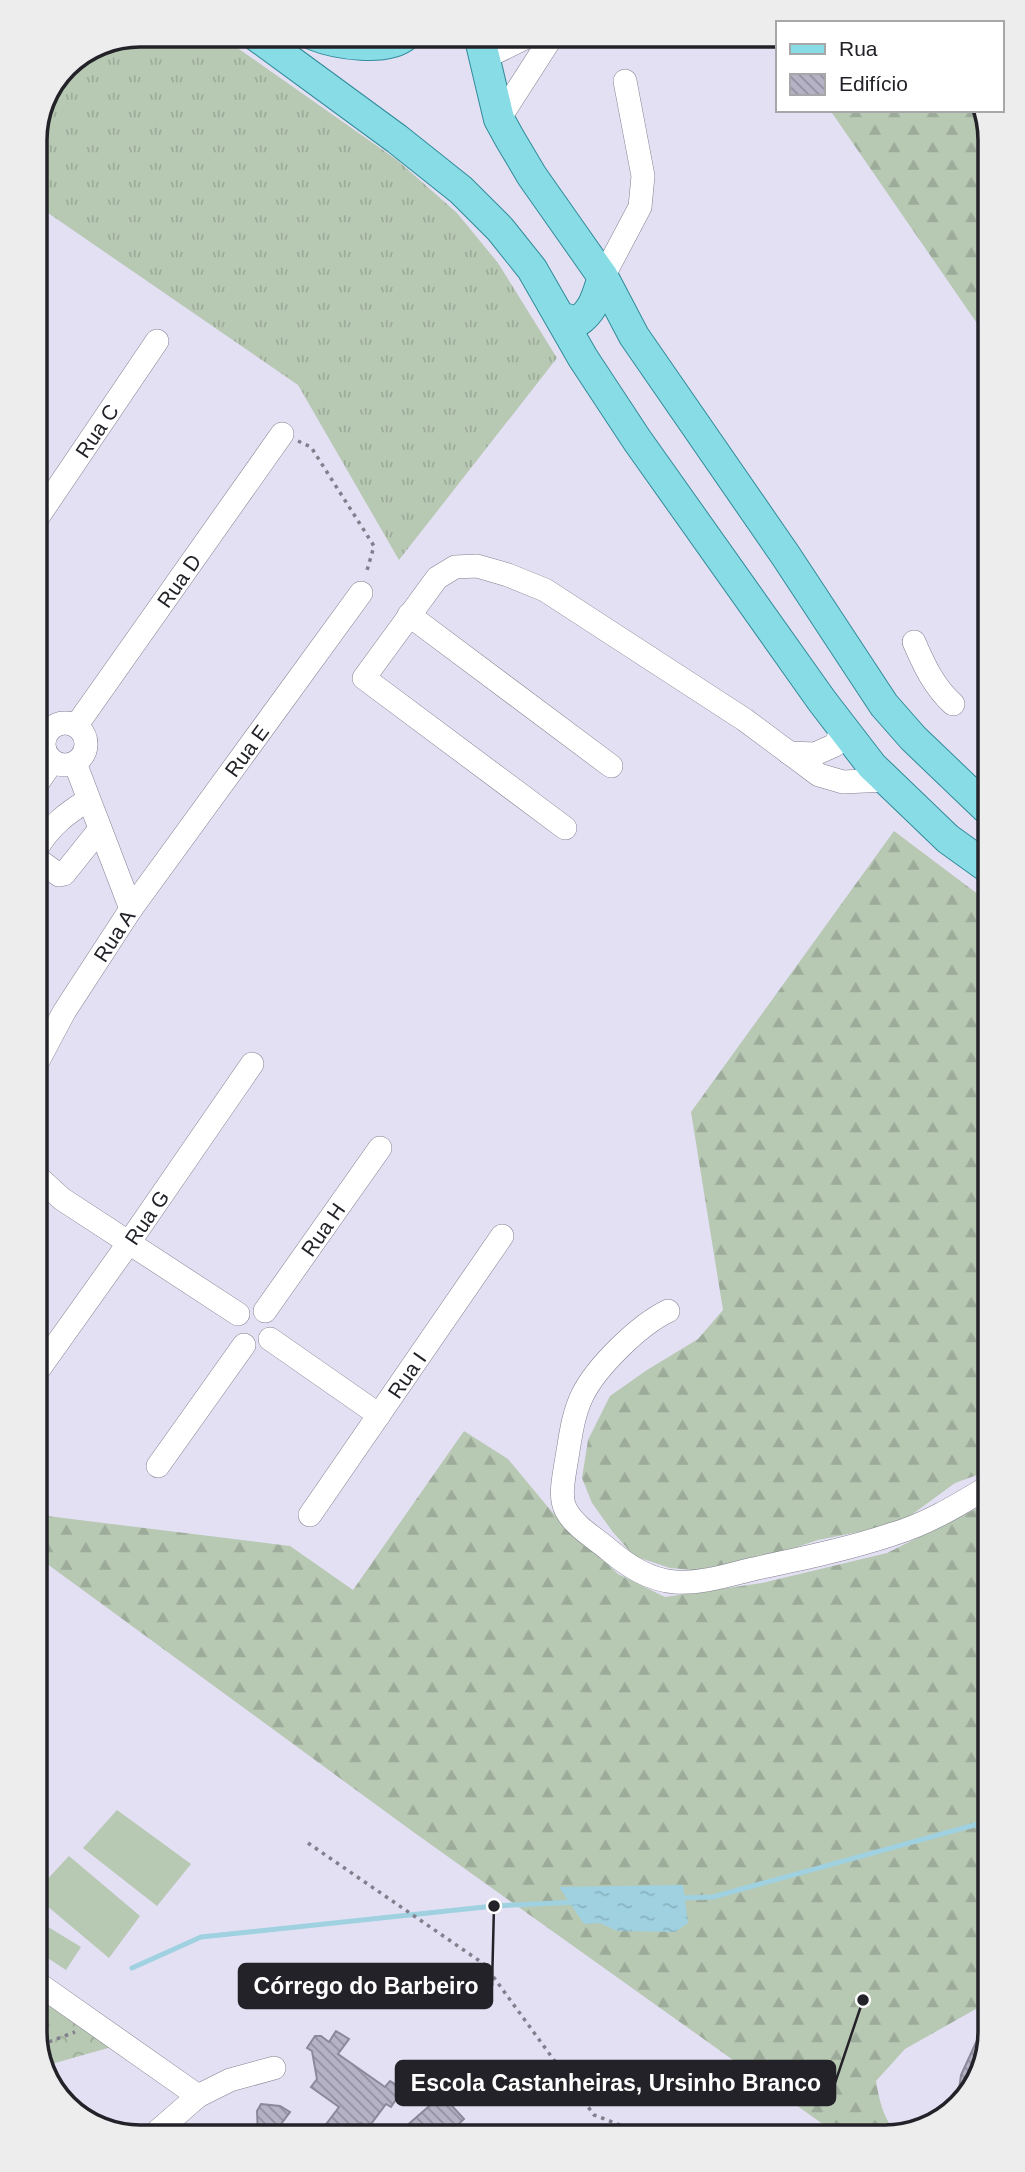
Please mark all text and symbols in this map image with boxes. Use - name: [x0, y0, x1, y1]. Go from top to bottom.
- legend: [776, 21, 1004, 112]
- text: Rua: [839, 37, 878, 60]
- text: Edifício: [839, 72, 908, 95]
- street label: Rua C: [70, 399, 123, 462]
- street label: Rua D: [152, 550, 205, 612]
- street label: Rua E: [220, 720, 273, 781]
- street label: Rua A: [89, 905, 139, 966]
- street label: Rua G: [120, 1186, 173, 1249]
- street label: Rua H: [296, 1198, 349, 1260]
- street label: Rua I: [383, 1348, 430, 1402]
- callout: Córrego do Barbeiro: [239, 1964, 492, 2008]
- text: Córrego do Barbeiro: [254, 1973, 478, 1999]
- callout: Escola Castanheiras, Ursinho Branco: [396, 2061, 835, 2105]
- text: Escola Castanheiras, Ursinho Branco: [411, 2070, 821, 2096]

